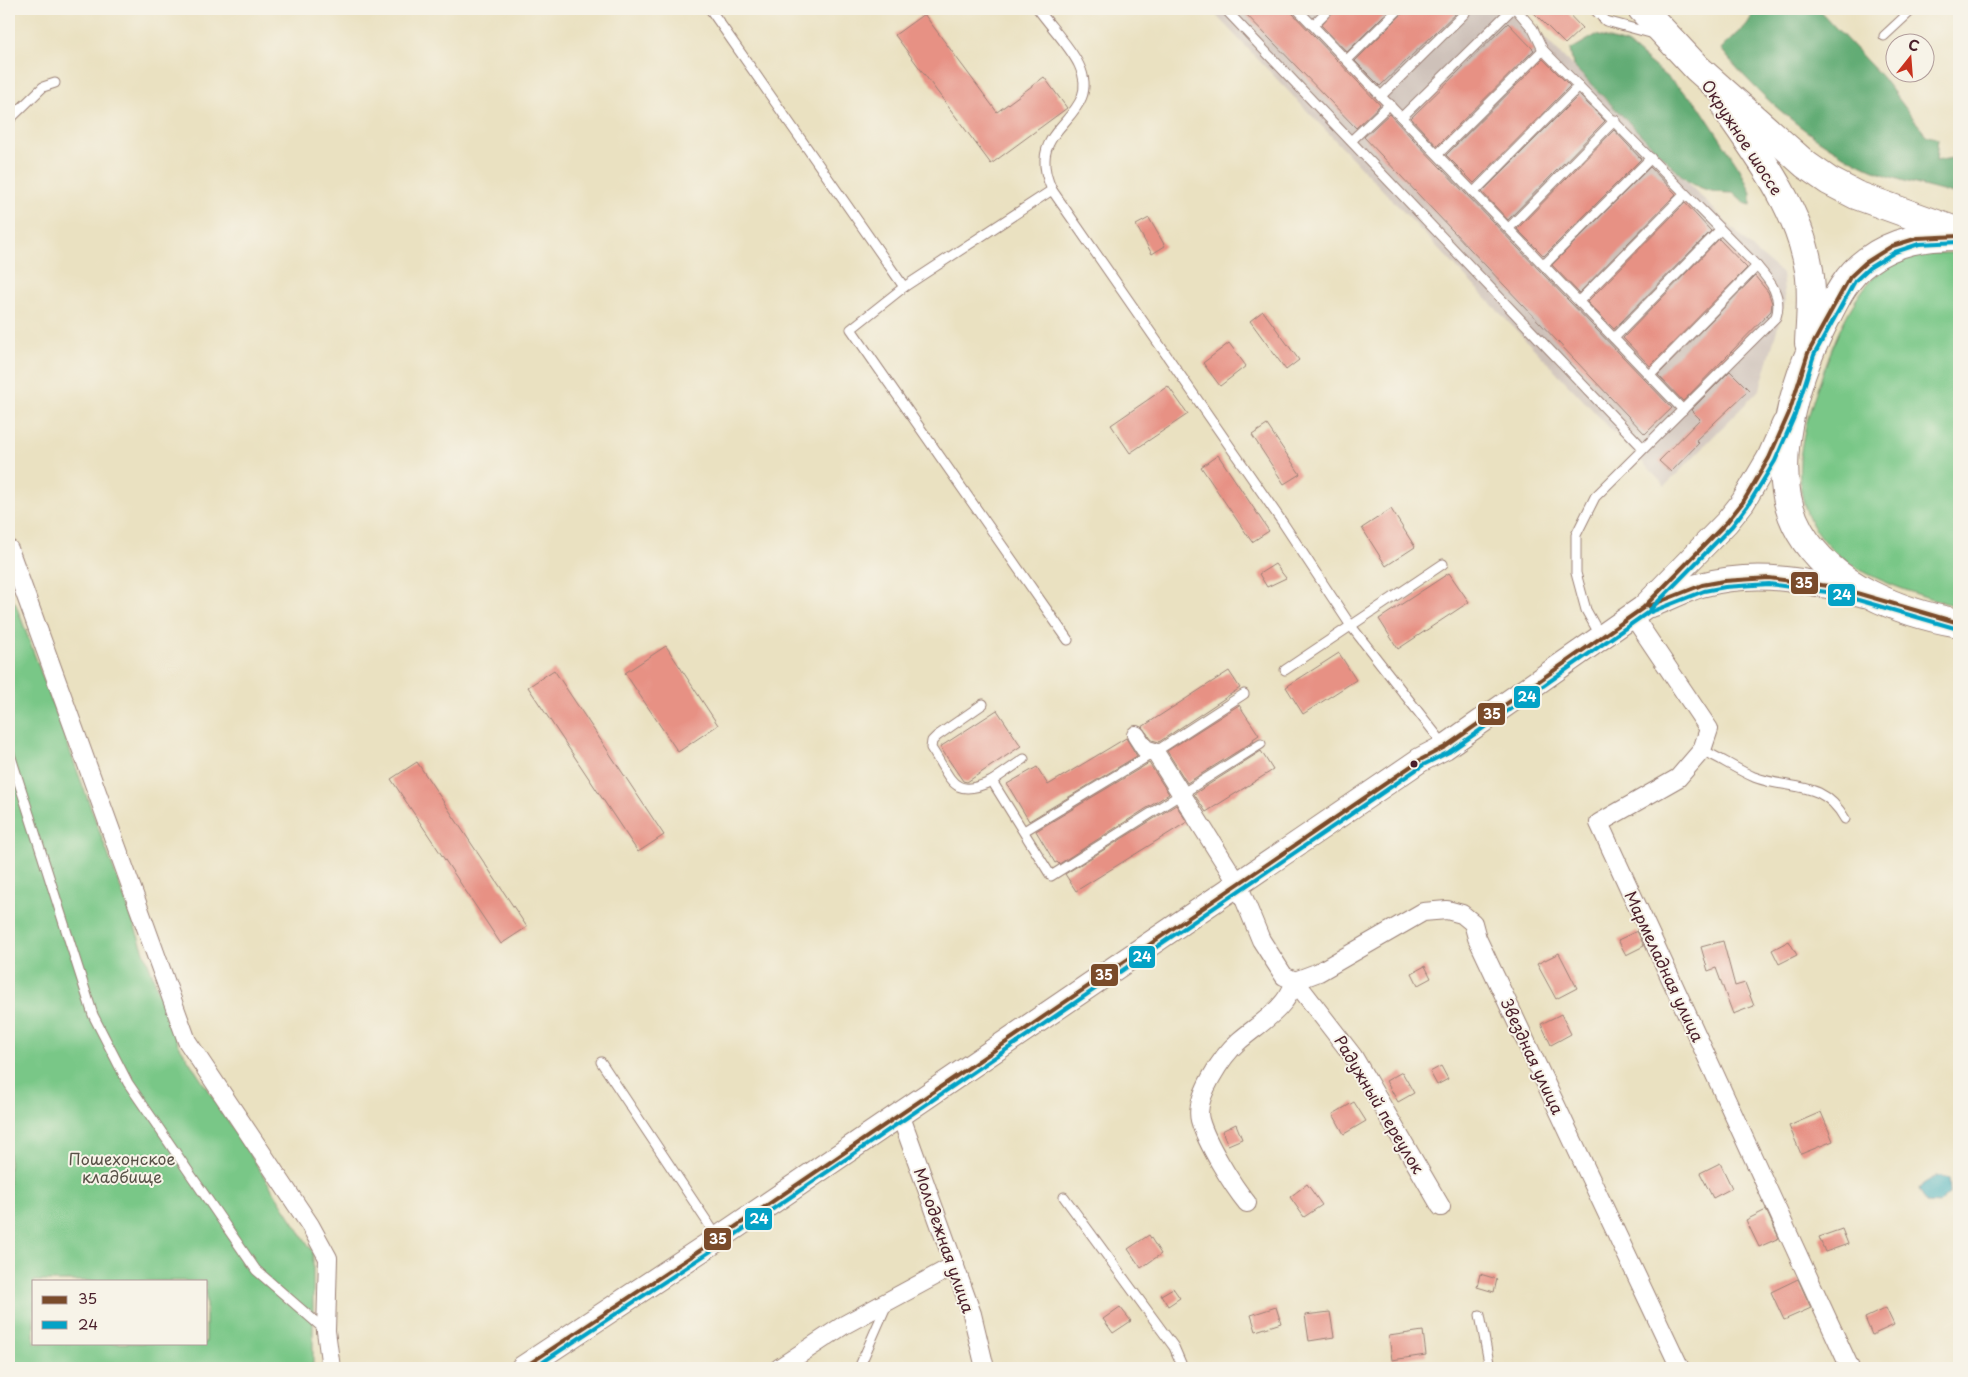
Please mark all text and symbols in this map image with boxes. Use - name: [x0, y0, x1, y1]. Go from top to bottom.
- north arrow: [1886, 32, 1936, 82]
- text: С: [1906, 34, 1922, 57]
- street label: Окружное шоссе: [1697, 75, 1789, 199]
- line badge: 35: [1790, 571, 1819, 595]
- text: 35: [1795, 572, 1813, 593]
- line badge: 24: [1827, 583, 1856, 607]
- text: 24: [1833, 584, 1852, 605]
- line badge: 24: [1513, 685, 1541, 709]
- text: 24: [1518, 686, 1537, 707]
- line badge: 35: [1477, 702, 1506, 726]
- text: 35: [1483, 703, 1501, 724]
- unlabelled marker: [1409, 759, 1419, 769]
- street label: Мармеладная улица: [1619, 886, 1711, 1046]
- line badge: 24: [1128, 945, 1156, 969]
- text: 24: [1133, 946, 1152, 967]
- line badge: 35: [1090, 963, 1119, 987]
- text: 35: [1095, 964, 1113, 985]
- street label: Звездная улица: [1496, 994, 1570, 1118]
- street label: Радужный переулок: [1329, 1030, 1431, 1178]
- park label: Пошехонское кладбище: [69, 1146, 175, 1188]
- street label: Молодежная улица: [909, 1164, 981, 1316]
- line badge: 24: [744, 1207, 773, 1231]
- text: 24: [750, 1208, 769, 1229]
- line badge: 35: [703, 1227, 732, 1251]
- text: 35: [709, 1228, 727, 1249]
- legend: [32, 1280, 208, 1344]
- text: 35: [78, 1286, 97, 1309]
- text: 24: [78, 1312, 98, 1335]

